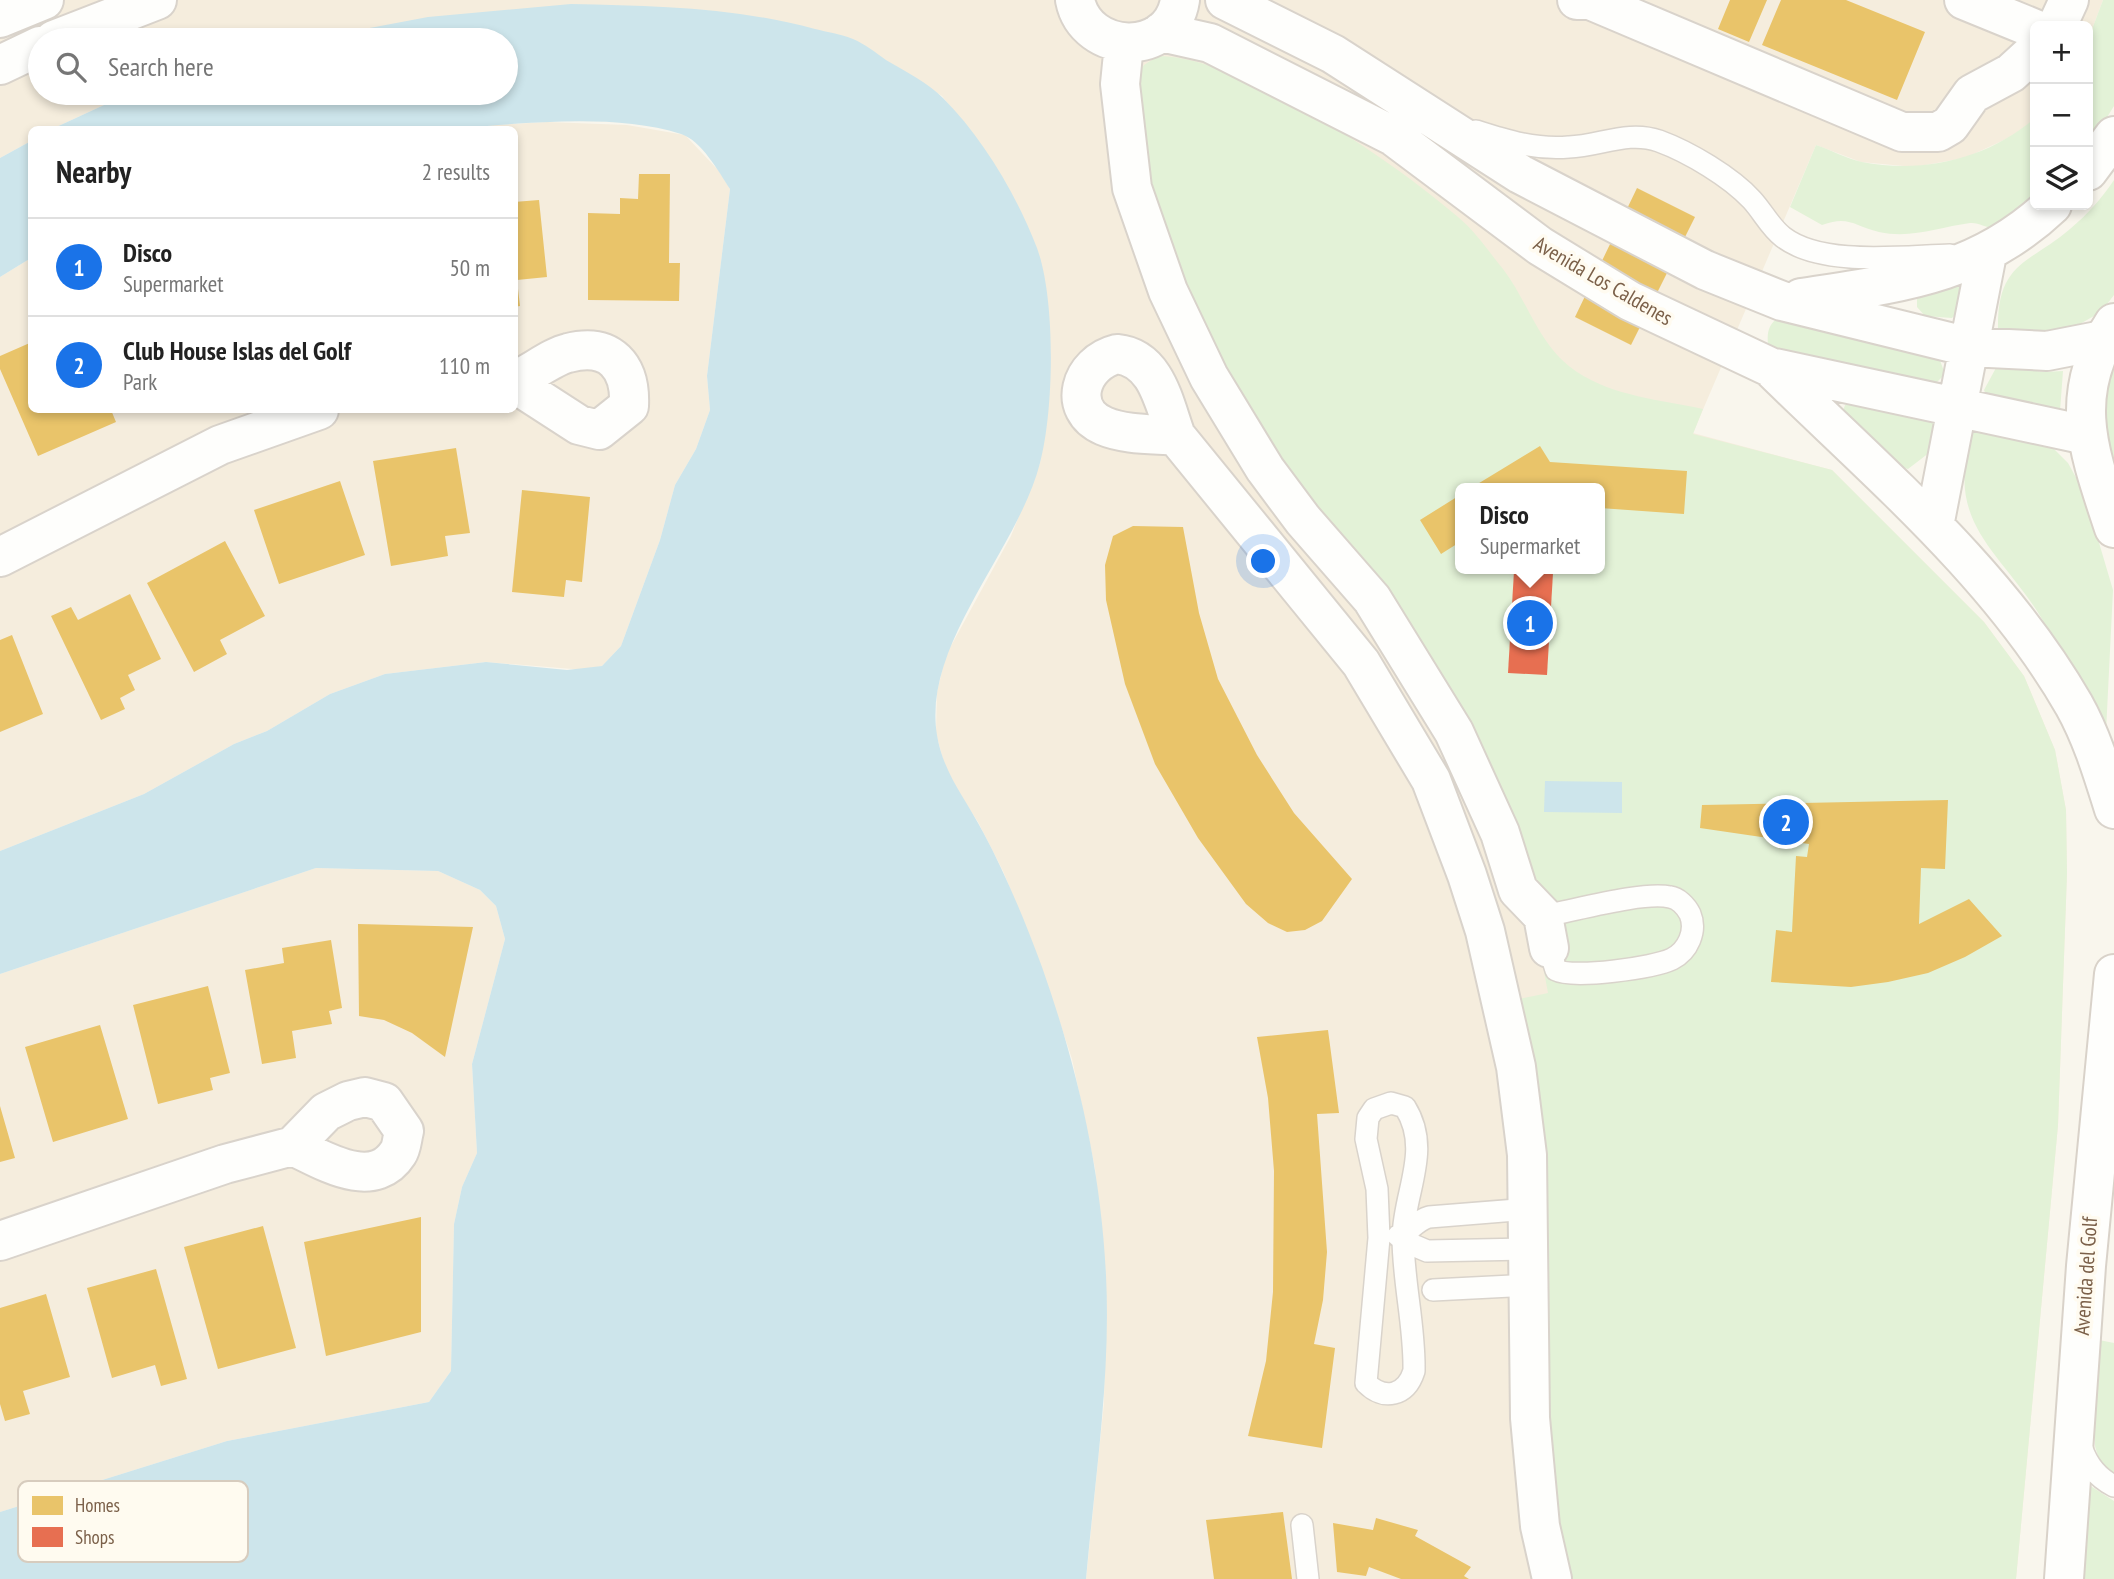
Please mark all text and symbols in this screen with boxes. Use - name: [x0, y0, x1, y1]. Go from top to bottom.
- map controls: [2030, 21, 2093, 210]
- button: +: [2030, 21, 2093, 84]
- search box: [28, 28, 518, 105]
- icon: search: [52, 48, 90, 86]
- text: Search here: [108, 50, 214, 83]
- button: −: [2030, 84, 2093, 147]
- button: layers: [2030, 147, 2093, 210]
- text: Nearby: [56, 152, 131, 191]
- text: 2 results: [422, 157, 490, 186]
- street label: Avenida Los Caldenes: [1529, 230, 1677, 331]
- text: Disco: [123, 236, 172, 269]
- text: 1: [74, 253, 85, 282]
- text: 50 m: [449, 253, 490, 282]
- text: Supermarket: [123, 269, 224, 298]
- text: Club House Islas del Golf: [123, 334, 351, 367]
- text: 2: [74, 351, 85, 380]
- text: 110 m: [439, 351, 490, 380]
- text: Park: [123, 367, 157, 396]
- popup: [1455, 483, 1605, 574]
- text: Disco: [1480, 498, 1529, 531]
- text: Supermarket: [1480, 531, 1580, 560]
- your location: [1246, 544, 1280, 578]
- pin: 1: [1507, 597, 1553, 649]
- pin: 2: [1763, 796, 1809, 848]
- street label: Avenida del Golf: [2068, 1215, 2103, 1336]
- legend: [18, 1481, 248, 1562]
- text: Homes: [75, 1493, 120, 1517]
- text: Shops: [75, 1525, 114, 1549]

